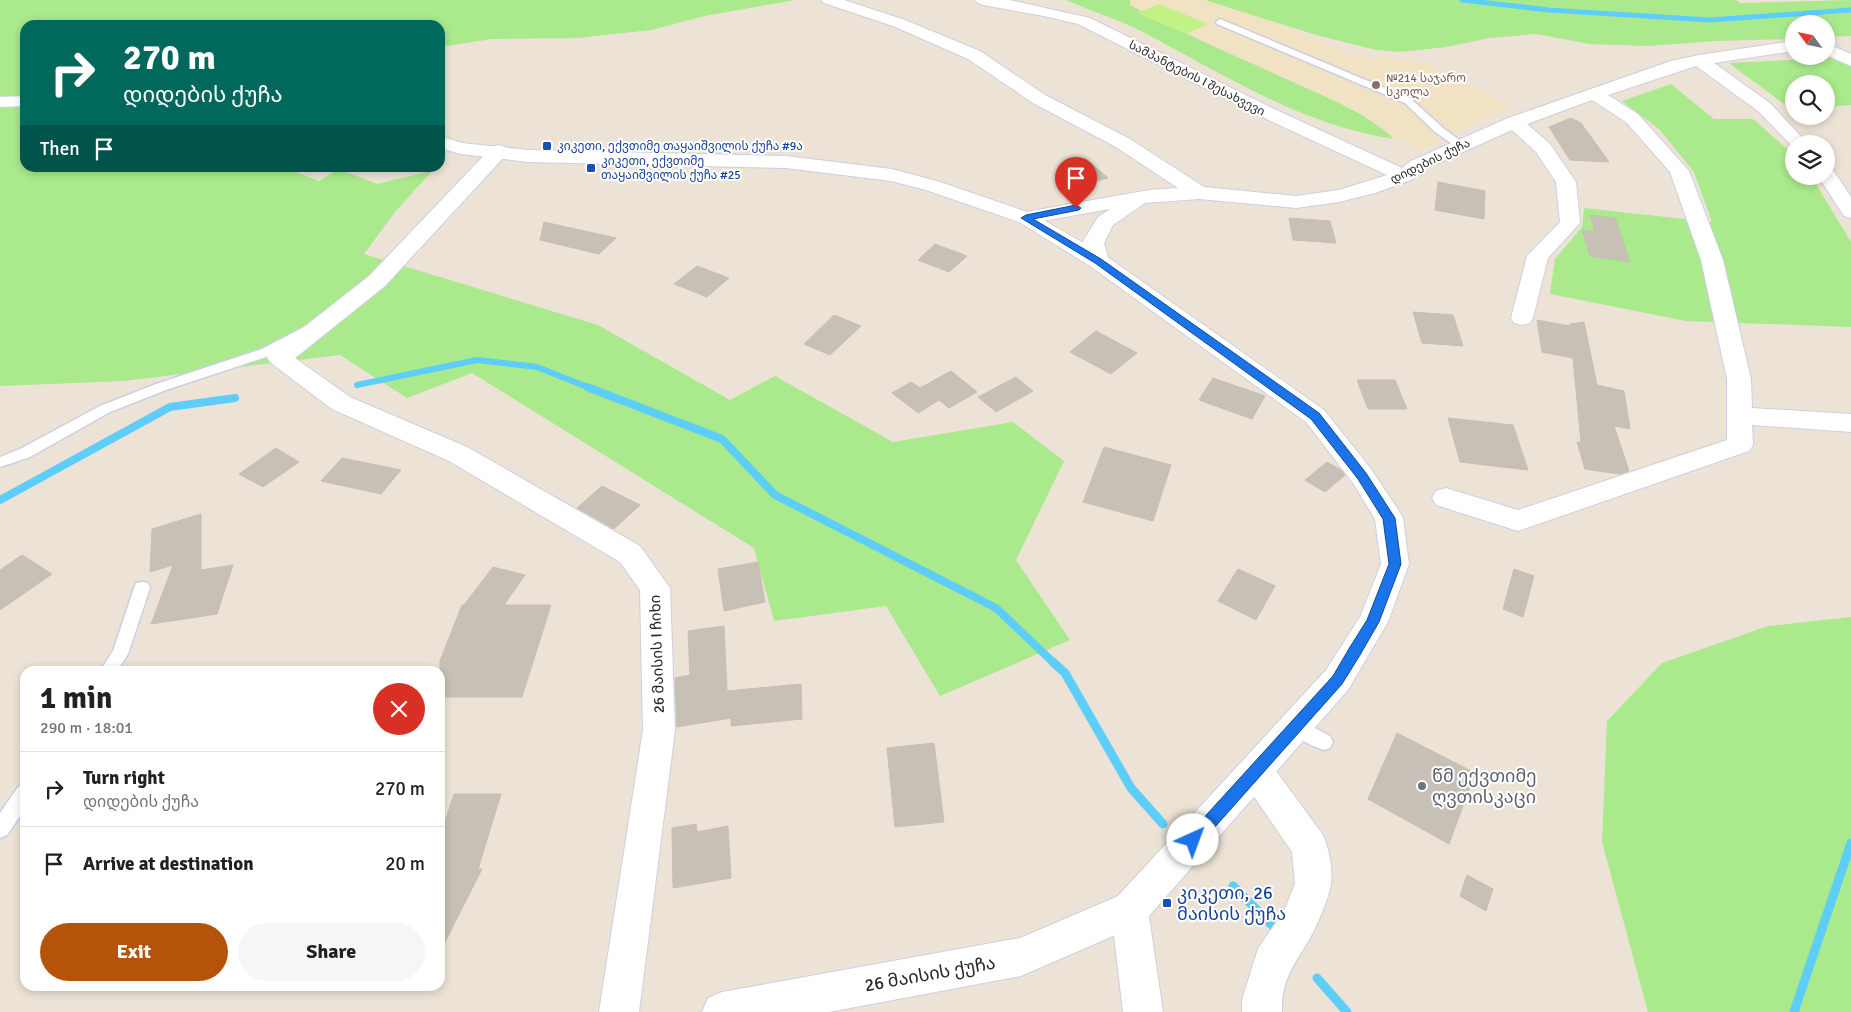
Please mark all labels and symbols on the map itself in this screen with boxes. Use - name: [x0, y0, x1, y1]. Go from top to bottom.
- north arrow: [1785, 15, 1835, 65]
- street label: სამპანტების I შესახვევი: [1126, 37, 1268, 119]
- place label: №214 საჯარო სკოლა: [1386, 71, 1466, 100]
- marker: №214 საჯარო სკოლა: [1370, 79, 1382, 91]
- street label: დიდების ქუჩა: [1388, 136, 1473, 187]
- place label: კიკეთი, ექვთიმე თაყაიშვილის ქუჩა #9ა: [557, 139, 803, 154]
- marker: კიკეთი, ექვთიმე თაყაიშვილის ქუჩა #9ა: [541, 140, 553, 152]
- place label: კიკეთი, ექვთიმე თაყაიშვილის ქუჩა #25: [601, 154, 741, 183]
- pin: [1055, 157, 1097, 208]
- marker: კიკეთი, ექვთიმე თაყაიშვილის ქუჩა #25: [585, 162, 597, 174]
- street label: 26 მაისის I ჩიხი: [646, 595, 668, 713]
- place label: წმ ექვთიმე ღვთისკაცი: [1432, 765, 1537, 808]
- marker: წმ ექვთიმე ღვთისკაცი: [1416, 780, 1428, 792]
- position arrow: [1166, 813, 1218, 865]
- place label: კიკეთი, 26 მაისის ქუჩა: [1177, 882, 1286, 925]
- marker: კიკეთი, 26 მაისის ქუჩა: [1161, 897, 1173, 909]
- street label: 26 მაისის ქუჩა: [863, 952, 997, 996]

